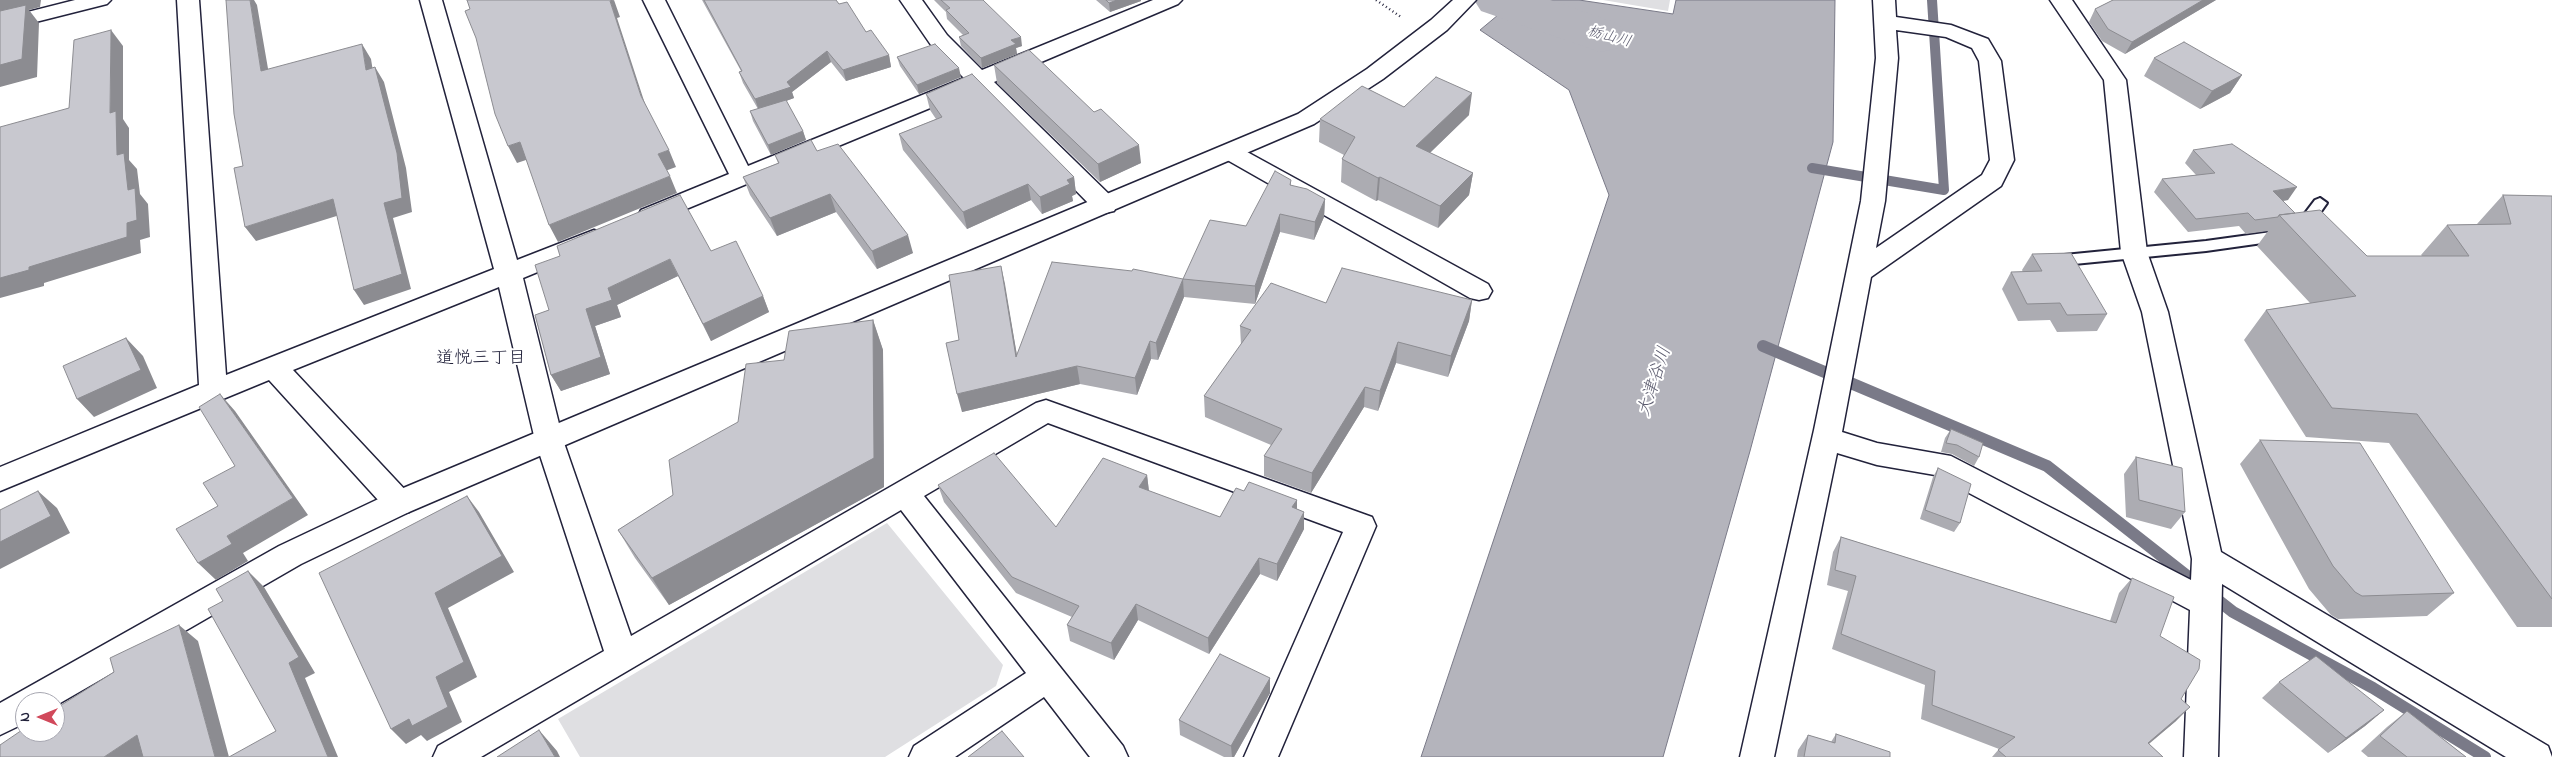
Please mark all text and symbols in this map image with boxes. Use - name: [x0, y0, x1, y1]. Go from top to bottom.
- water label: 栃山川: [1585, 23, 1633, 53]
- water label: 大津谷川: [1635, 344, 1677, 420]
- district label: 道悦三丁目: [436, 349, 526, 371]
- north arrow: [15, 692, 65, 742]
- text: N: [15, 712, 36, 722]

